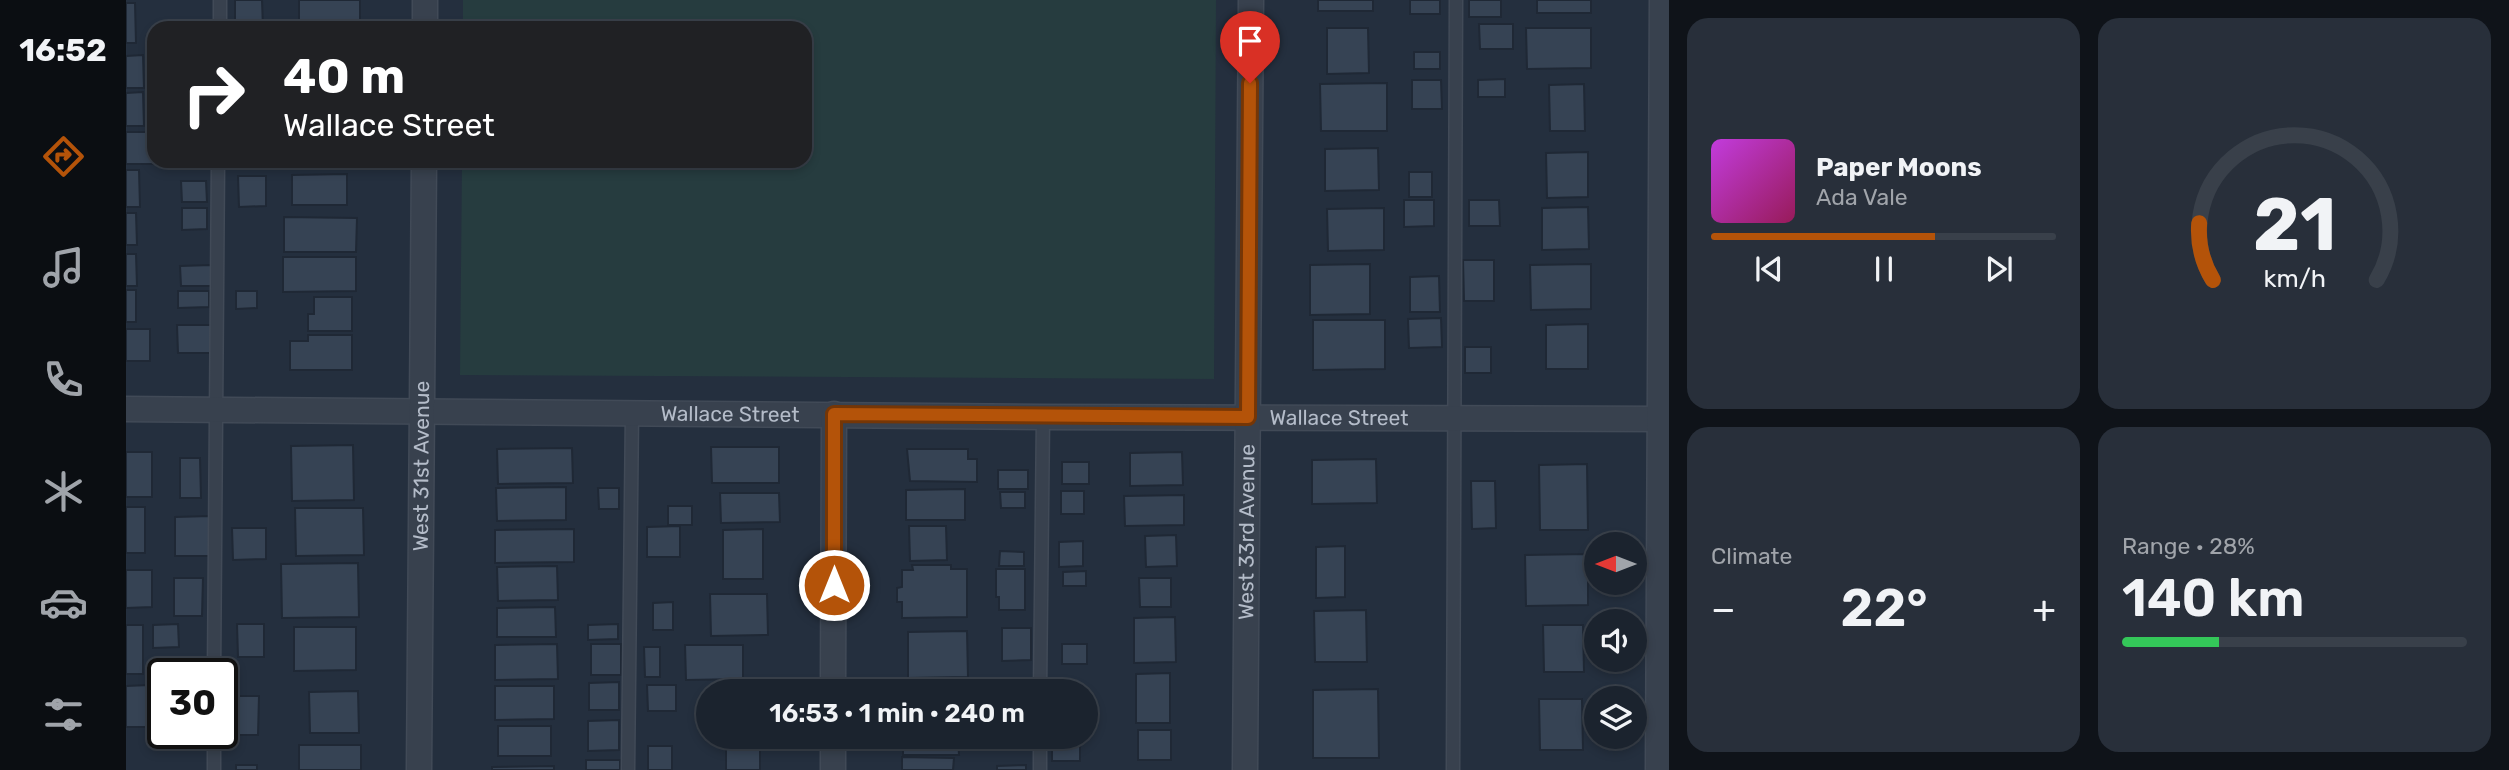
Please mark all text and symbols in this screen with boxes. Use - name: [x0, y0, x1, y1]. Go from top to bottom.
- pin: [1220, 11, 1280, 83]
- icon: arrive: [1231, 22, 1269, 60]
- text: 16:52: [19, 31, 107, 69]
- text: 40 m: [283, 47, 405, 105]
- icon: right: [168, 49, 259, 140]
- text: Wallace Street: [283, 106, 495, 144]
- icon: directions: [39, 132, 88, 181]
- text: Paper Moons: [1816, 152, 1982, 183]
- text: 21: [2253, 182, 2336, 268]
- text: Ada Vale: [1816, 183, 1908, 211]
- icon: music: [39, 243, 88, 292]
- icon: previous: [1750, 250, 1788, 288]
- icon: pause: [1865, 250, 1903, 288]
- icon: next: [1980, 250, 2018, 288]
- text: km/h: [2263, 264, 2326, 293]
- icon: phone: [39, 355, 88, 404]
- street label: West 31st Avenue: [408, 381, 434, 551]
- street label: Wallace Street: [660, 401, 800, 427]
- street label: Wallace Street: [1269, 405, 1409, 430]
- street label: West 33rd Avenue: [1233, 444, 1260, 620]
- icon: climate: [39, 467, 88, 516]
- north arrow: [1584, 532, 1647, 595]
- map controls: [1584, 532, 1647, 749]
- text: Range · 28%: [2122, 532, 2255, 560]
- text: Climate: [1711, 542, 1792, 570]
- position arrow: [797, 548, 871, 622]
- text: 140 km: [2122, 567, 2305, 629]
- text: 22°: [1841, 577, 1928, 639]
- icon: car: [39, 578, 88, 627]
- text: −: [1711, 586, 1736, 632]
- text: +: [2032, 586, 2056, 632]
- button: sound: [1584, 609, 1647, 672]
- speed limit sign: 30: [147, 658, 238, 749]
- button: layers: [1584, 686, 1647, 749]
- icon: filters: [39, 690, 88, 739]
- text: 16:53 · 1 min · 240 m: [769, 698, 1025, 729]

